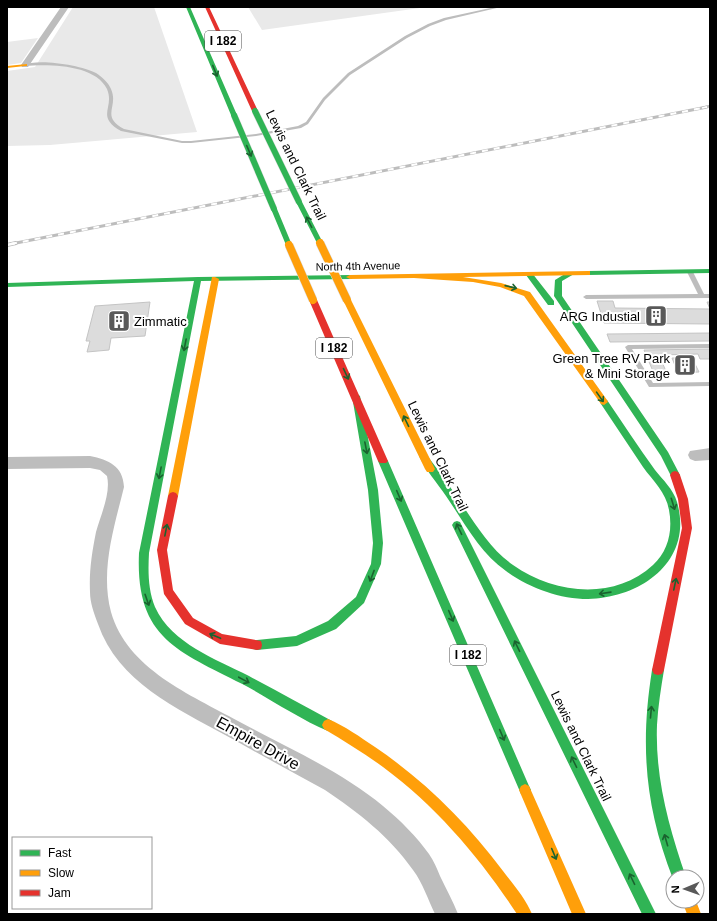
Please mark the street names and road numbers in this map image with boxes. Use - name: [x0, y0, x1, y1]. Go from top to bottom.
- road number: I 182: [205, 31, 241, 51]
- street label: Lewis and Clark Trail: [263, 107, 329, 223]
- street label: North 4th Avenue: [315, 259, 401, 273]
- road number: I 182: [316, 338, 352, 358]
- street label: Lewis and Clark Trail: [405, 398, 471, 514]
- road number: I 182: [450, 645, 486, 665]
- street label: Lewis and Clark Trail: [548, 688, 614, 804]
- street label: Empire Drive: [213, 713, 303, 773]

